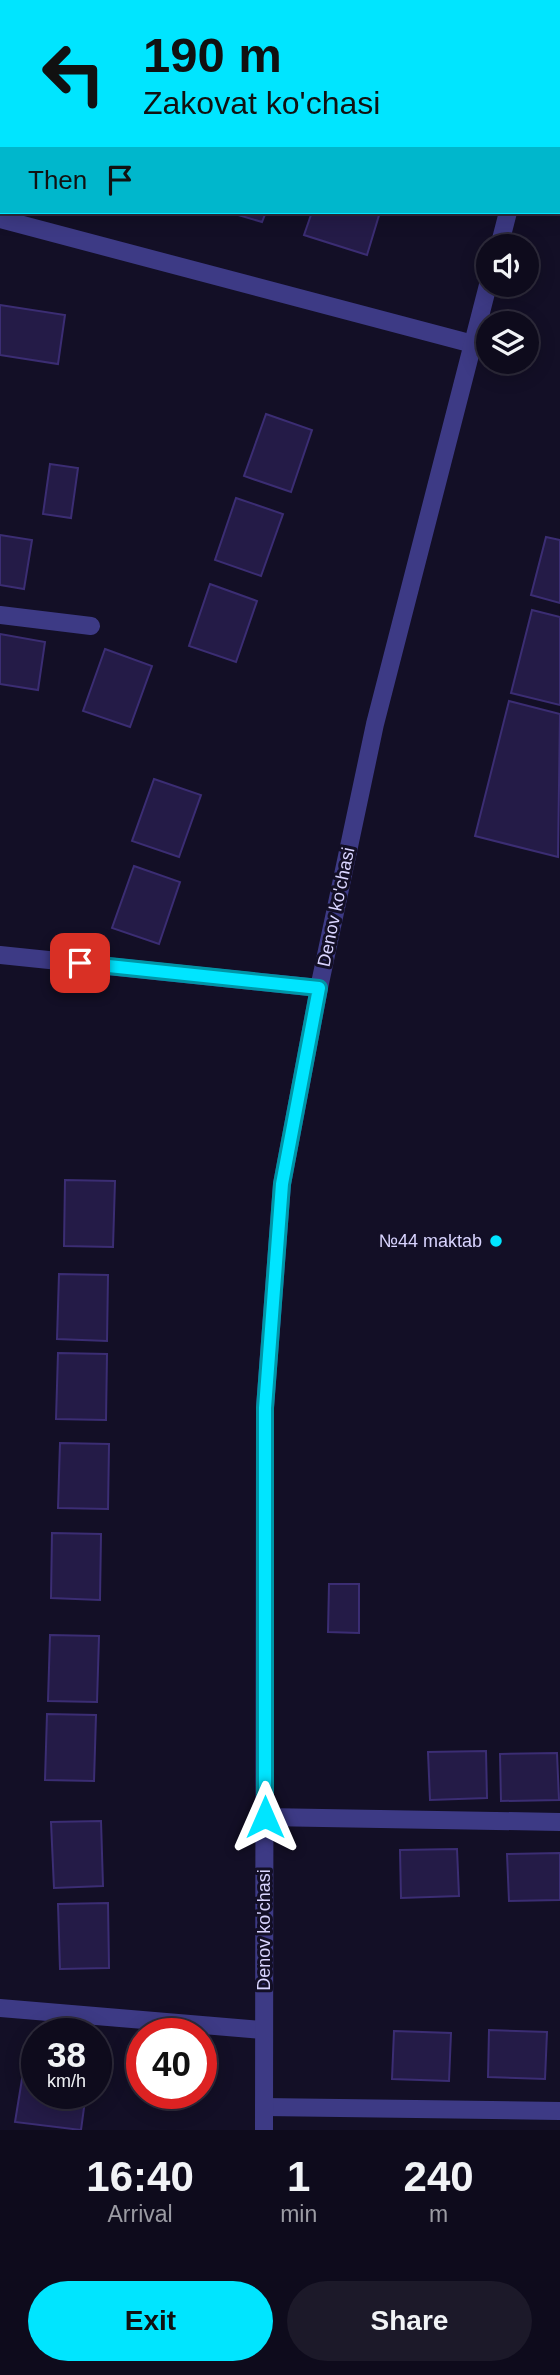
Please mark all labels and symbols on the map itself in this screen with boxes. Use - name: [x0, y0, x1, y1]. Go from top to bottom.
- street label: Denov ko'chasi: [314, 845, 358, 969]
- pin: [50, 933, 110, 993]
- place label: №44 maktab: [379, 1231, 482, 1251]
- marker: №44 maktab: [488, 1233, 504, 1249]
- position arrow: [228, 1780, 302, 1854]
- street label: Denov ko'chasi: [254, 1869, 274, 1991]
- speed limit sign: 40: [126, 2018, 217, 2109]

